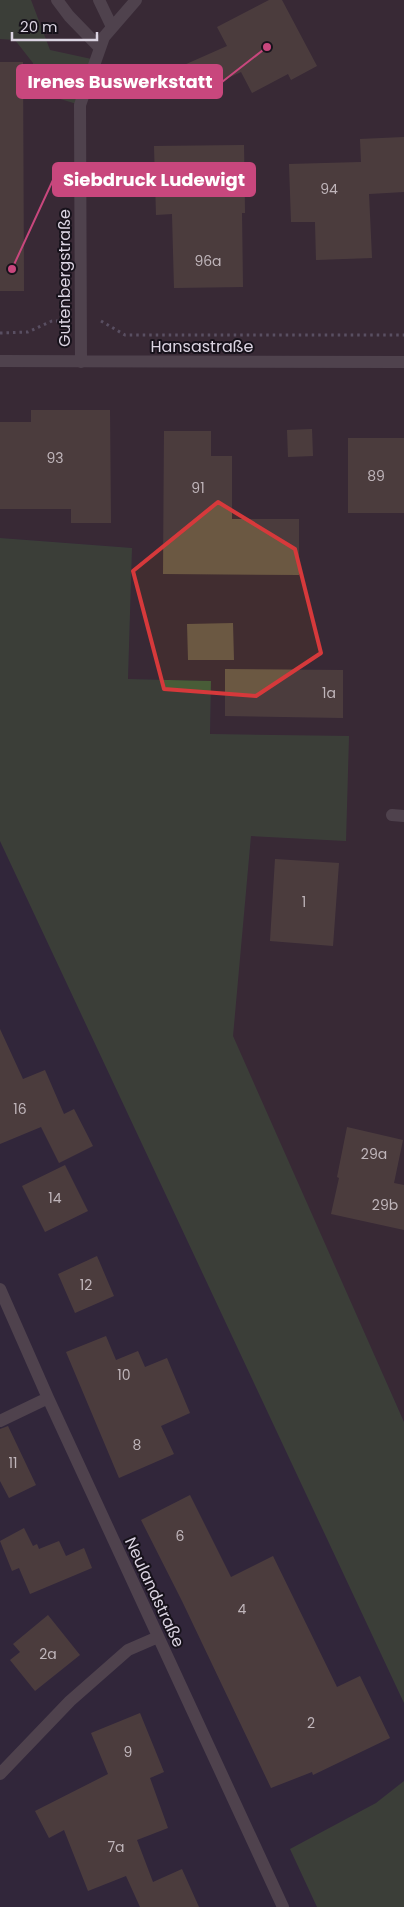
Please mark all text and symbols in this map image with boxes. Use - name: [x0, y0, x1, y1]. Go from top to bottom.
- scale bar: [12, 10, 98, 42]
- text: 20 m: [20, 16, 58, 37]
- callout: Irenes Buswerkstatt: [17, 65, 222, 98]
- text: Irenes Buswerkstatt: [28, 69, 212, 94]
- callout: Siebdruck Ludewigt: [53, 163, 255, 196]
- text: Siebdruck Ludewigt: [63, 167, 245, 192]
- house number: 94: [320, 179, 338, 199]
- street label: Gutenbergstraße: [53, 209, 76, 347]
- house number: 96a: [194, 251, 222, 271]
- street label: Hansastraße: [150, 335, 254, 358]
- house number: 93: [46, 448, 64, 468]
- house number: 89: [367, 466, 385, 486]
- house number: 91: [191, 478, 205, 498]
- house number: 1a: [322, 683, 336, 703]
- house number: 1: [302, 892, 306, 912]
- house number: 16: [13, 1099, 27, 1119]
- house number: 29a: [361, 1144, 387, 1164]
- house number: 14: [48, 1188, 62, 1208]
- house number: 29b: [372, 1195, 398, 1215]
- house number: 12: [80, 1275, 92, 1295]
- house number: 10: [117, 1365, 131, 1385]
- house number: 8: [133, 1435, 142, 1455]
- house number: 11: [9, 1453, 17, 1473]
- house number: 6: [176, 1526, 185, 1546]
- street label: Neulandstraße: [119, 1533, 190, 1651]
- house number: 4: [238, 1599, 247, 1619]
- house number: 2a: [39, 1644, 57, 1664]
- house number: 2: [307, 1713, 315, 1733]
- house number: 9: [124, 1742, 132, 1762]
- house number: 7a: [107, 1837, 125, 1857]

